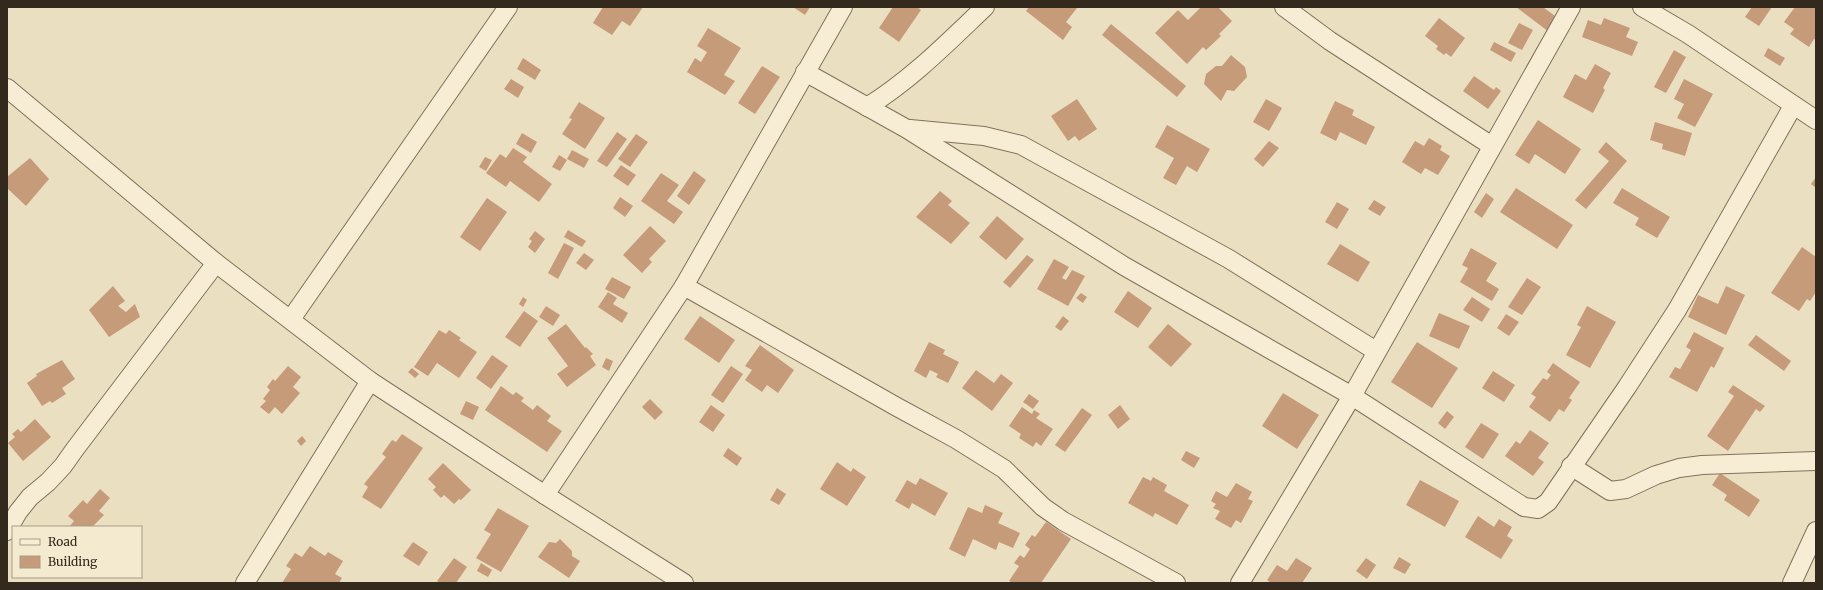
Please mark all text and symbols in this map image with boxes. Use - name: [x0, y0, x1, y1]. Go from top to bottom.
- legend: [12, 526, 142, 578]
- text: Road: [48, 534, 77, 549]
- text: Building: [48, 554, 98, 569]

